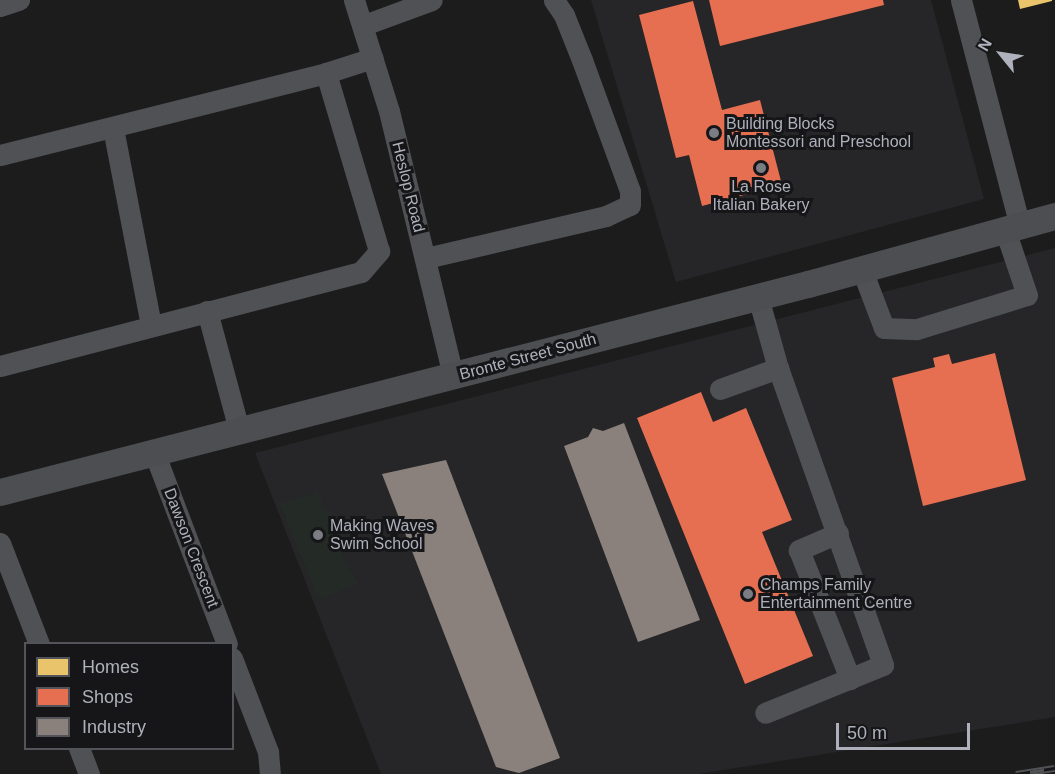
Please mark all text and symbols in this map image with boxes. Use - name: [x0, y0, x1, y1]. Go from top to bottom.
- north arrow: [971, 24, 1031, 84]
- text: N: [975, 35, 995, 54]
- place label: Building Blocks Montessori and Preschool: [726, 114, 911, 152]
- marker: Building Blocks Montessori and Preschool: [707, 126, 721, 140]
- street label: Heslop Road: [387, 140, 429, 234]
- marker: La Rose Italian Bakery: [754, 161, 768, 175]
- place label: La Rose Italian Bakery: [713, 177, 809, 215]
- street label: Bronte Street South: [458, 330, 598, 384]
- street label: Dawson Crescent: [159, 486, 223, 610]
- place label: Making Waves Swim School: [330, 516, 434, 554]
- marker: Making Waves Swim School: [311, 528, 325, 542]
- place label: Champs Family Entertainment Centre: [760, 575, 912, 613]
- marker: Champs Family Entertainment Centre: [741, 587, 755, 601]
- legend: [24, 642, 234, 750]
- text: Homes: [82, 657, 139, 677]
- text: Shops: [82, 687, 133, 707]
- scale bar: [839, 711, 972, 749]
- text: Industry: [82, 717, 146, 737]
- text: 50 m: [847, 723, 887, 743]

